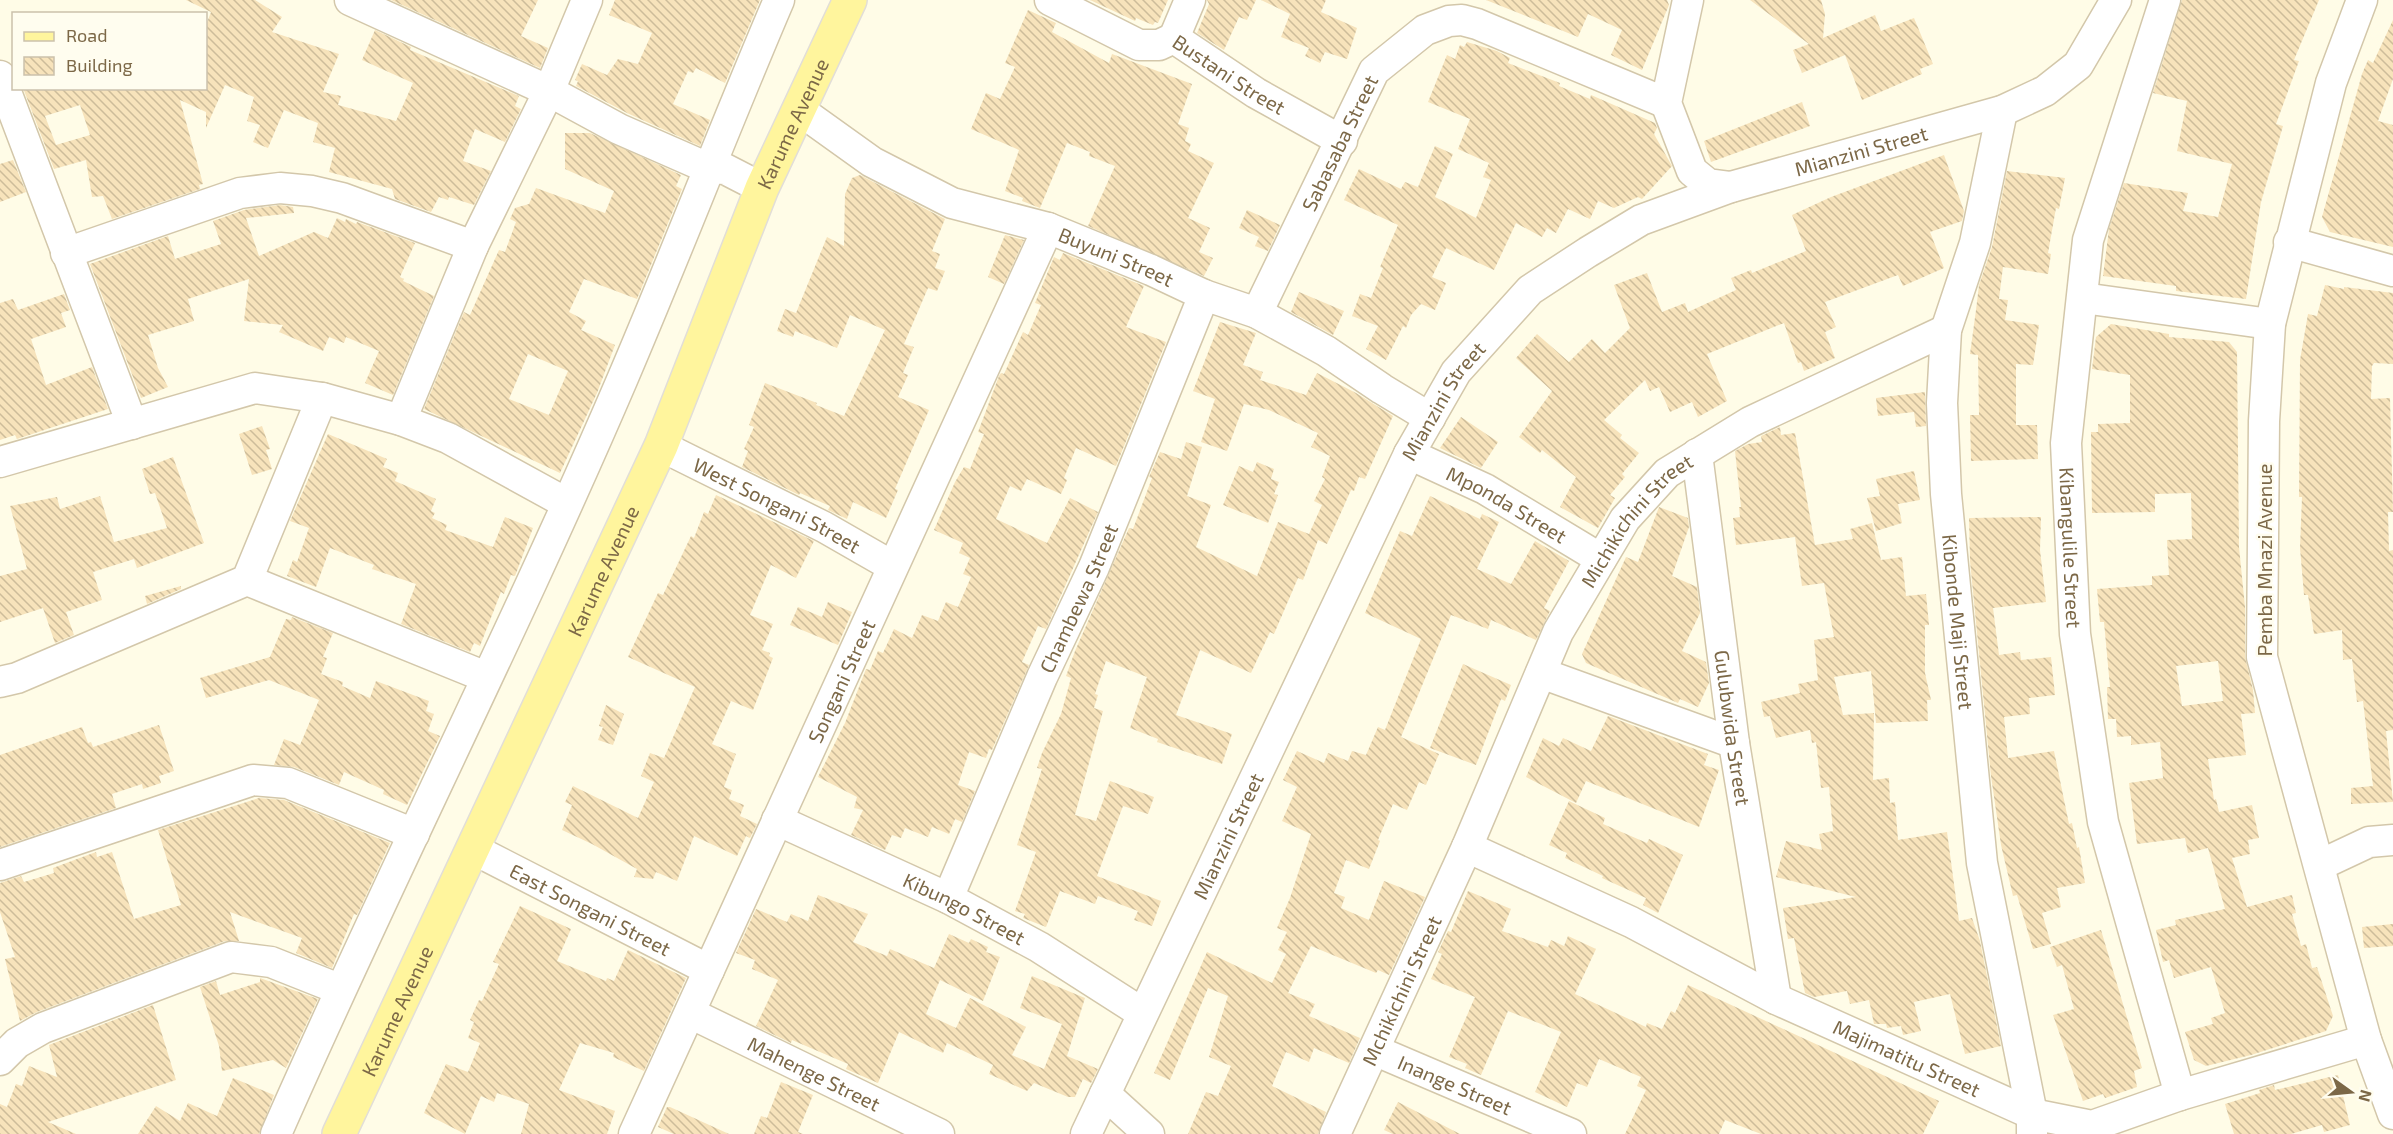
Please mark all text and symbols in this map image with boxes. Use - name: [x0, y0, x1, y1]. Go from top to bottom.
- legend: [12, 12, 207, 90]
- text: Road: [66, 24, 107, 46]
- street label: Bustani Street: [1168, 29, 1290, 119]
- text: Building: [66, 54, 133, 76]
- street label: Karume Avenue: [751, 54, 833, 193]
- street label: Sabasaba Street: [1296, 71, 1382, 215]
- street label: Mianzini Street: [1792, 120, 1931, 181]
- street label: Buyuni Street: [1055, 222, 1178, 291]
- street label: Mianzini Street: [1396, 336, 1490, 465]
- street label: Michikichini Street: [1575, 448, 1697, 592]
- street label: West Songani Street: [689, 452, 865, 558]
- street label: Mponda Street: [1443, 461, 1572, 548]
- street label: Pemba Mnazi Avenue: [2252, 463, 2276, 657]
- street label: Kibangulile Street: [2055, 467, 2087, 629]
- street label: Karume Avenue: [562, 501, 644, 640]
- street label: Chambewa Street: [1034, 520, 1122, 676]
- street label: Kibonde Maji Street: [1938, 533, 1979, 711]
- street label: Songani Street: [802, 615, 880, 747]
- street label: Gulubwida Street: [1710, 649, 1756, 807]
- street label: Mianzini Street: [1187, 769, 1268, 903]
- street label: East Songani Street: [506, 858, 675, 961]
- street label: Kibungo Street: [899, 867, 1030, 949]
- street label: Mchikichini Street: [1356, 911, 1446, 1069]
- street label: Karume Avenue: [356, 942, 438, 1080]
- street label: Majimatitu Street: [1830, 1014, 1985, 1101]
- street label: Mahenge Street: [744, 1031, 885, 1116]
- street label: Inange Street: [1394, 1050, 1516, 1120]
- north arrow: [2321, 1062, 2381, 1122]
- text: N: [2355, 1088, 2377, 1104]

